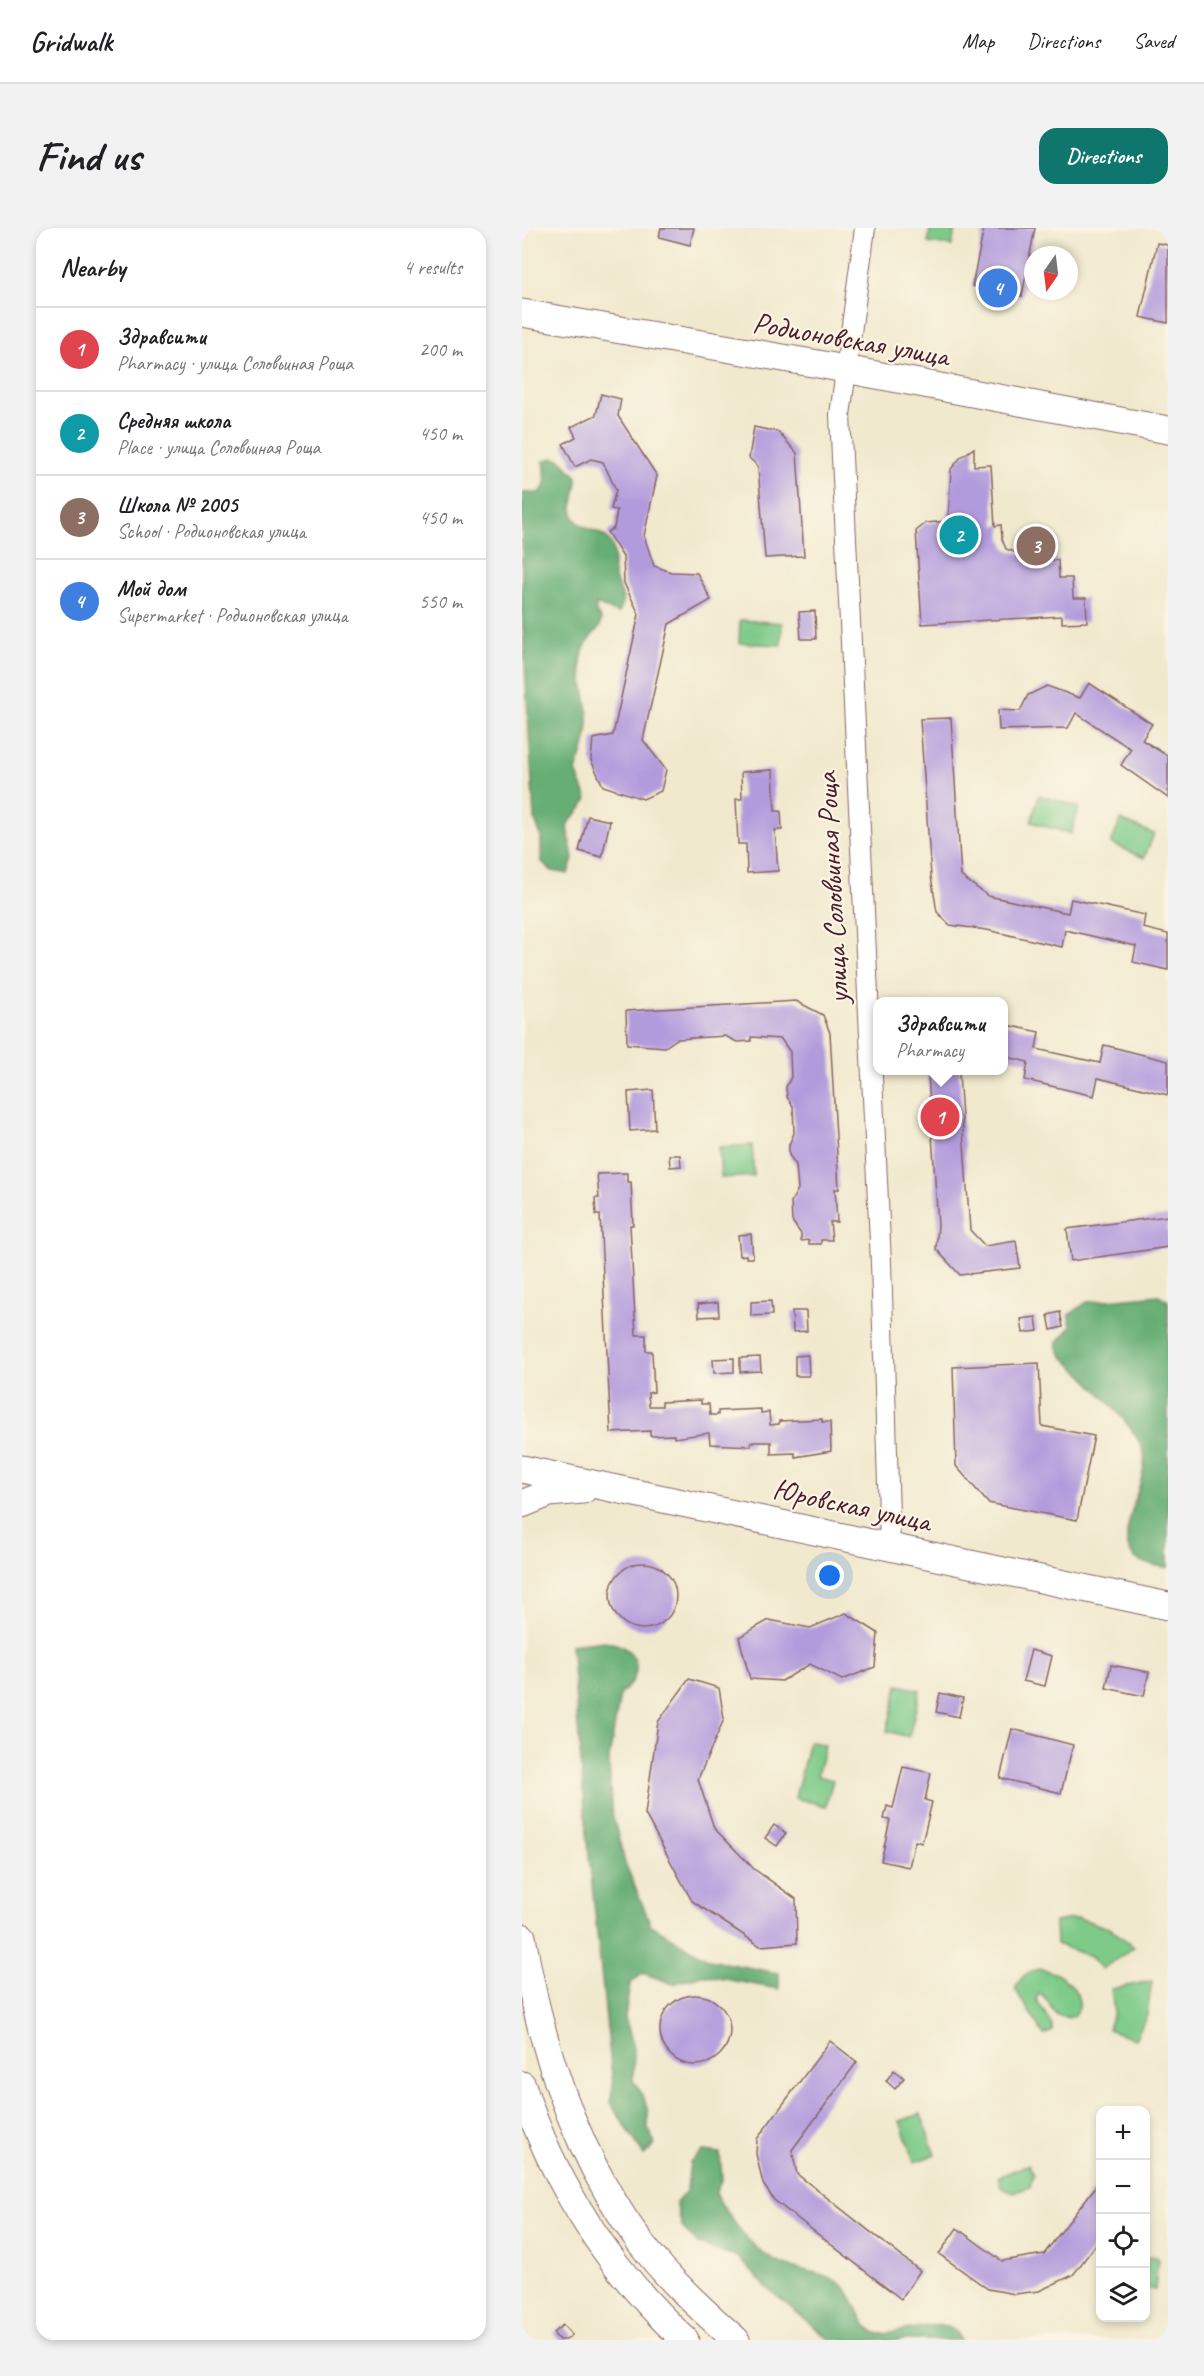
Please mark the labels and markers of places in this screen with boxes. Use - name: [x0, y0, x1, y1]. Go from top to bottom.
- pin: 4: [978, 266, 1018, 310]
- pin: 2: [940, 512, 978, 558]
- pin: 3: [1016, 524, 1056, 568]
- pin: 1: [920, 1094, 960, 1140]

